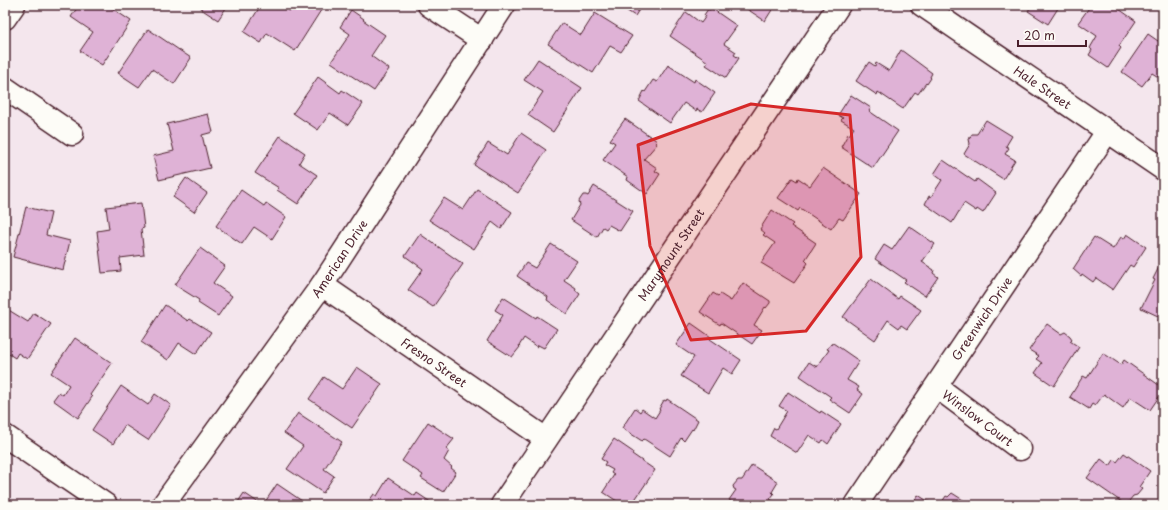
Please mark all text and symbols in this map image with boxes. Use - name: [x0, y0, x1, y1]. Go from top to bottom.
- scale bar: [1018, 22, 1086, 48]
- text: 20 m: [1024, 26, 1055, 44]
- street label: Hale Street: [1010, 61, 1075, 113]
- street label: Marymount Street: [633, 205, 708, 304]
- street label: American Drive: [307, 216, 371, 301]
- street label: Greenwich Drive: [947, 273, 1016, 364]
- street label: Fresno Street: [397, 333, 471, 391]
- street label: Winslow Court: [939, 385, 1017, 450]

